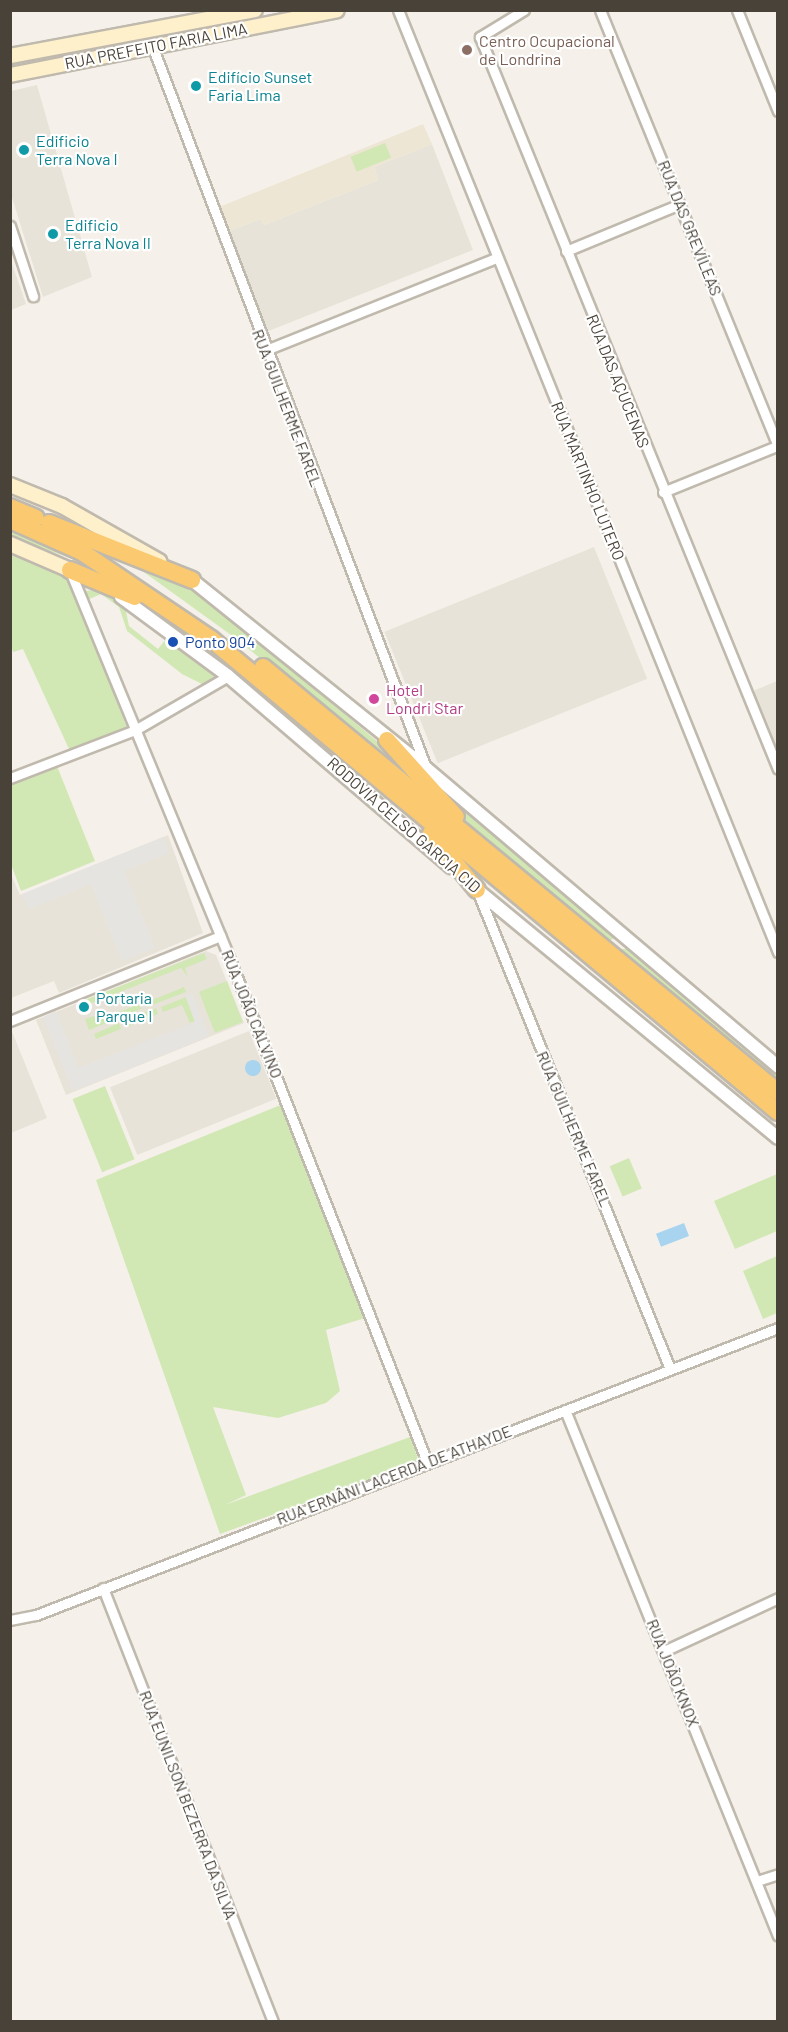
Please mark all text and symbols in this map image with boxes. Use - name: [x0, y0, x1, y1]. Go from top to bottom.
- street label: RUA PREFEITO FARIA LIMA: [63, 19, 249, 73]
- place label: Centro Ocupacional de Londrina: [479, 31, 615, 69]
- marker: Centro Ocupacional de Londrina: [460, 43, 474, 57]
- place label: Edifício Sunset Faria Lima: [208, 67, 312, 105]
- marker: Edifício Sunset Faria Lima: [189, 79, 203, 93]
- place label: Edificio Terra Nova I: [36, 131, 118, 169]
- marker: Edificio Terra Nova I: [17, 143, 31, 157]
- street label: RUA DAS GREVÍLEAS: [654, 157, 726, 299]
- place label: Edificio Terra Nova II: [65, 215, 151, 253]
- marker: Edificio Terra Nova II: [46, 227, 60, 241]
- street label: RUA DAS AÇUCENAS: [582, 311, 654, 451]
- street label: RUA GUILHERME FAREL: [248, 327, 326, 489]
- street label: RUA MARTINHO LUTERO: [547, 399, 629, 563]
- place label: Ponto 904: [185, 632, 255, 652]
- marker: Ponto 904: [166, 635, 180, 649]
- place label: Hotel Londri Star: [386, 680, 463, 718]
- marker: Hotel Londri Star: [367, 692, 381, 706]
- street label: RODOVIA CELSO GARCIA CID: [323, 753, 485, 897]
- street label: RUA JOÃO CALVINO: [217, 947, 287, 1081]
- place label: Portaria Parque I: [96, 988, 153, 1026]
- marker: Portaria Parque I: [77, 1000, 91, 1014]
- street label: RUA GUILHERME FAREL: [533, 1048, 615, 1210]
- street label: RUA ERNÂNI LACERDA DE ATHAYDE: [274, 1421, 514, 1529]
- street label: RUA JOÃO KNOX: [643, 1616, 703, 1730]
- street label: RUA EUNILSON BEZERRA DA SILVA: [135, 1688, 241, 1922]

